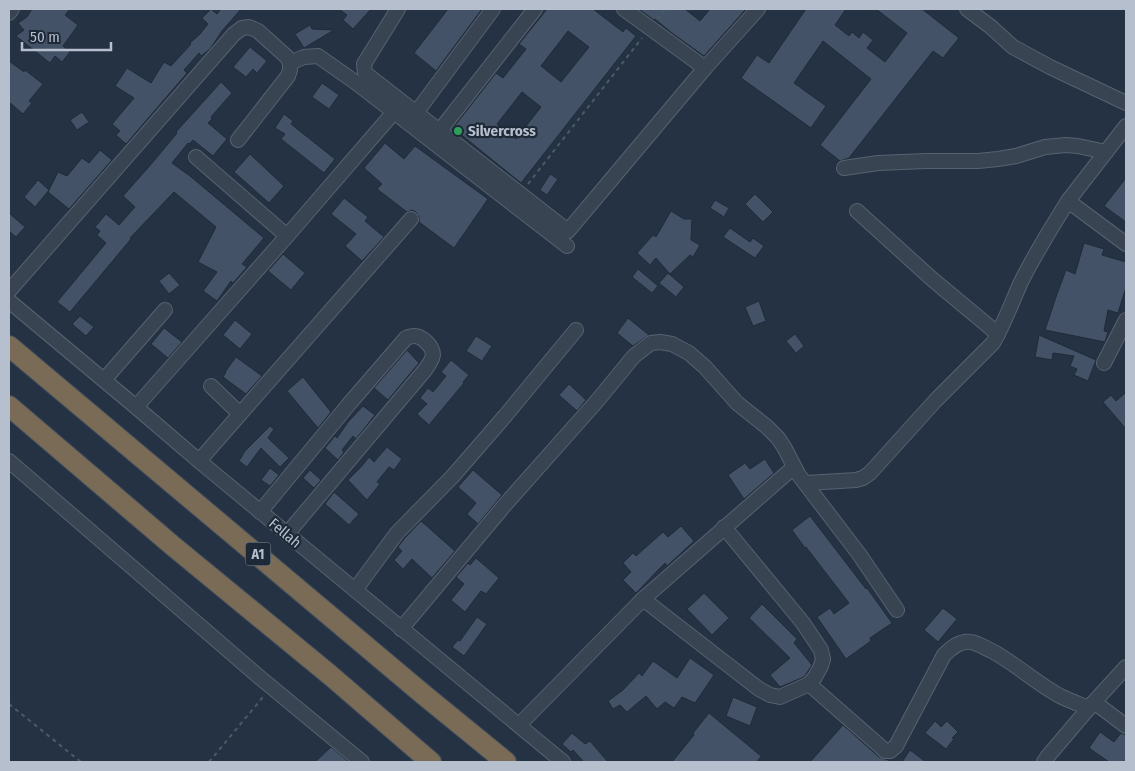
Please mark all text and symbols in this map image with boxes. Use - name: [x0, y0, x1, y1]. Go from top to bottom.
- scale bar: [22, 20, 111, 52]
- text: 50 m: [30, 28, 60, 46]
- place label: Silvercross: [468, 122, 536, 140]
- marker: Silvercross: [452, 125, 464, 137]
- street label: Fellah: [265, 514, 305, 552]
- road number: A1: [246, 542, 270, 566]

